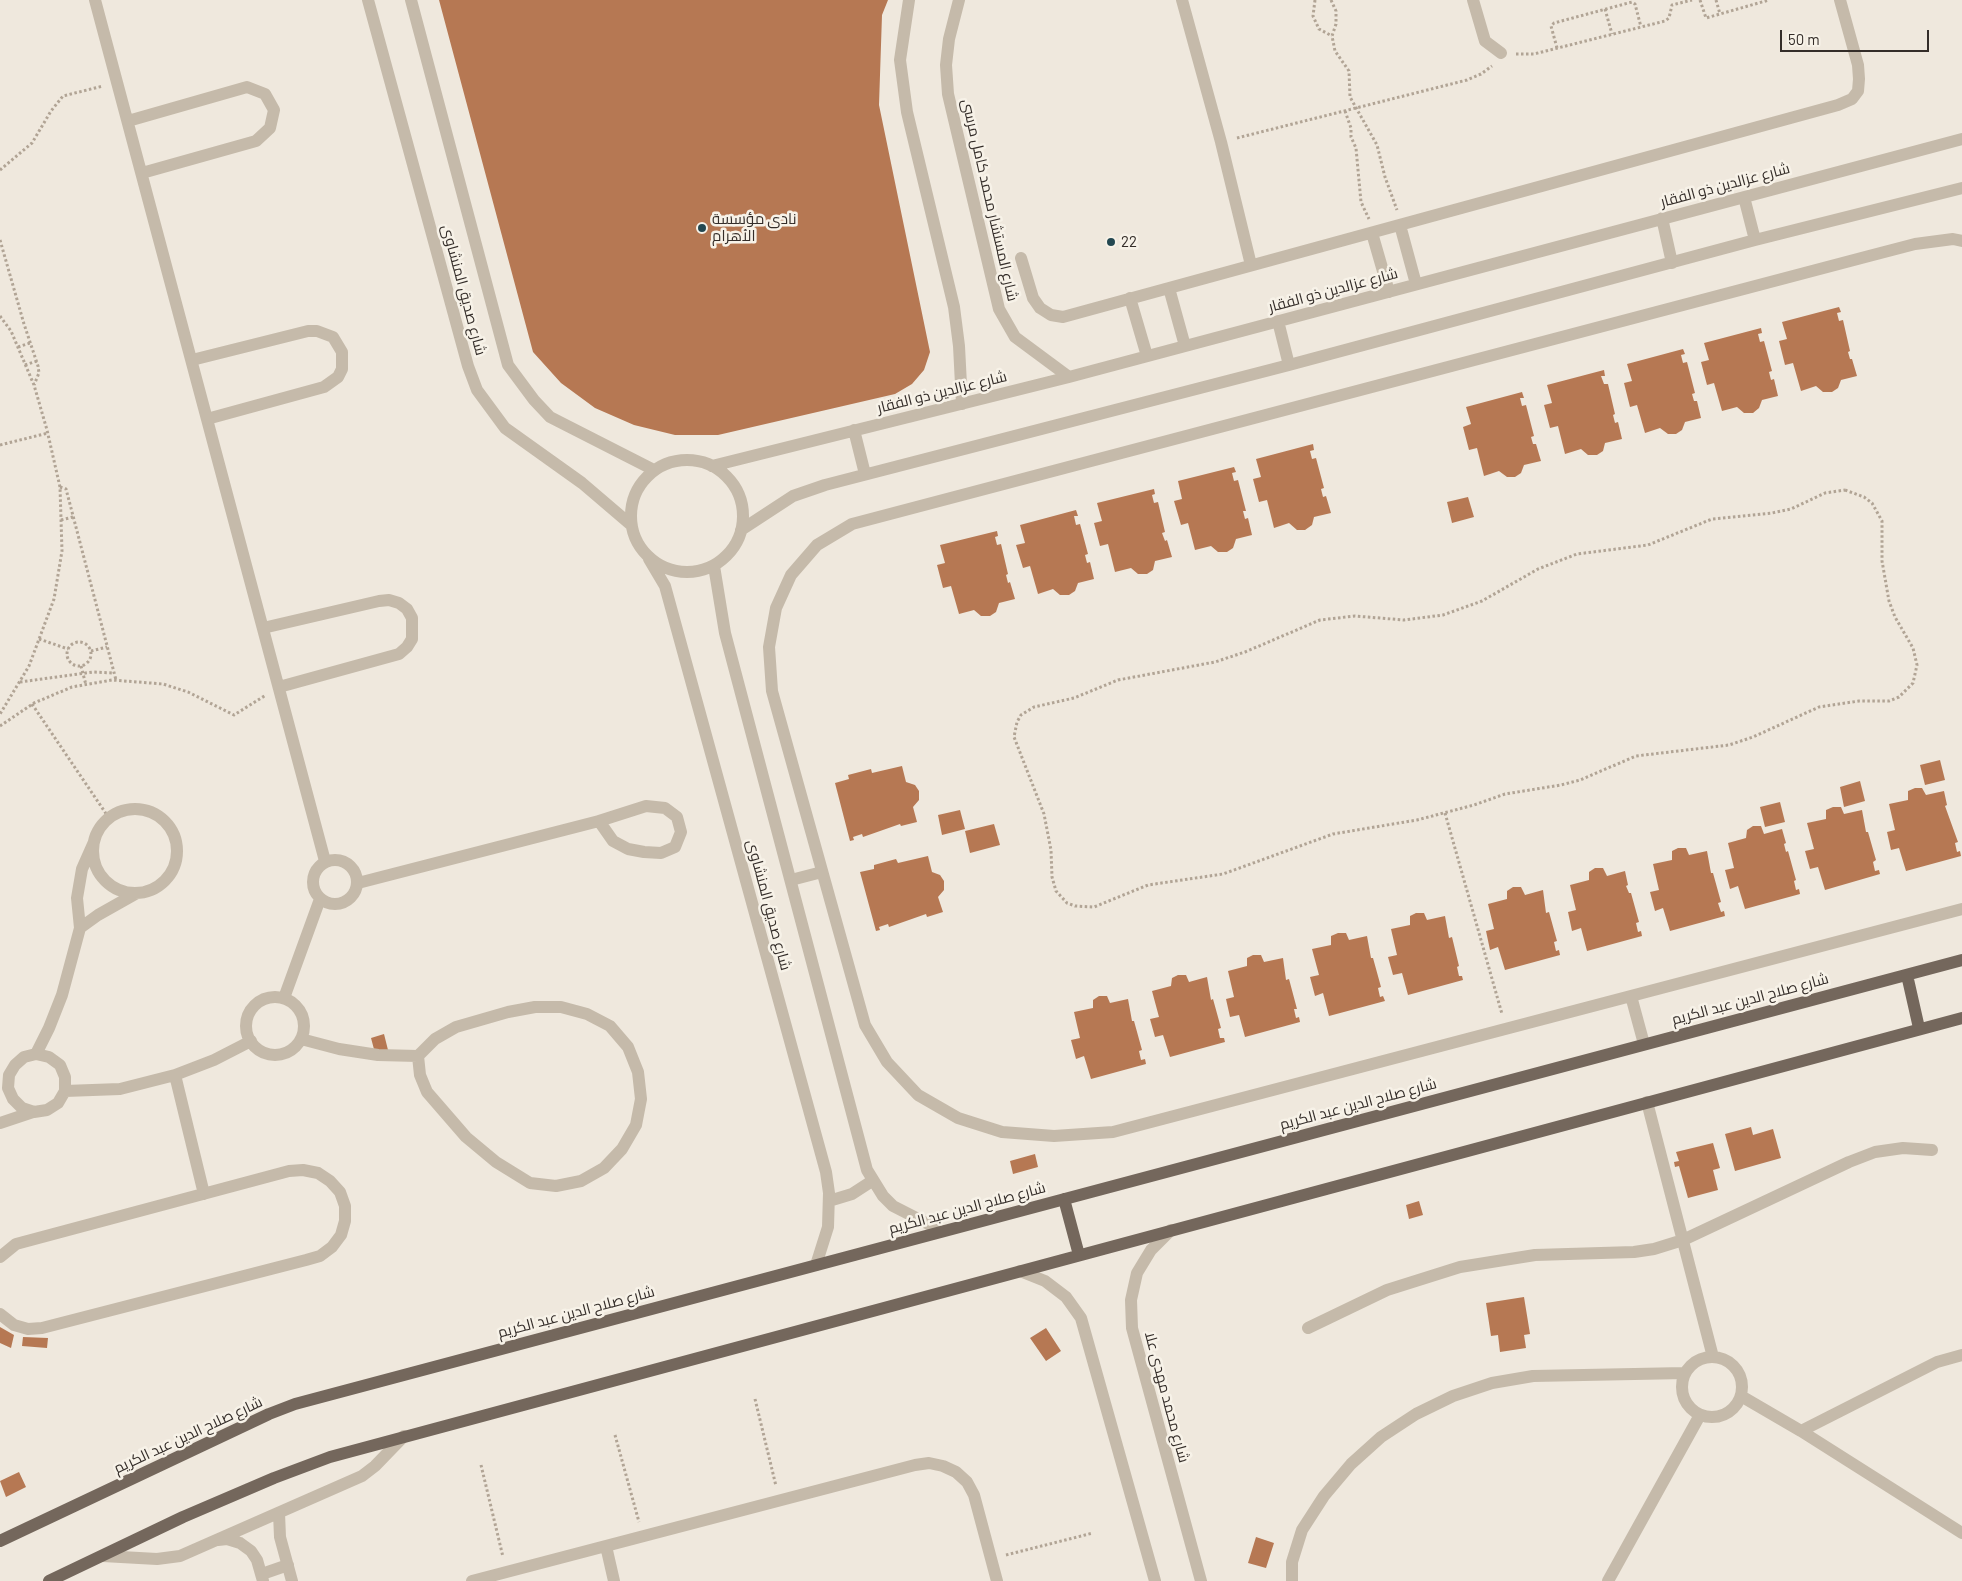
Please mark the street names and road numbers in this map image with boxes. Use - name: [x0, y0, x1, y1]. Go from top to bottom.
- street label: شارع المستشار محمد كامل مرسى: [958, 97, 1022, 303]
- street label: شارع عزالدين ذو الفقار: [1658, 159, 1792, 211]
- street label: شارع صديق المنشاوى: [438, 223, 490, 357]
- street label: شارع عزالدين ذو الفقار: [1266, 264, 1400, 316]
- street label: شارع عزالدين ذو الفقار: [875, 367, 1009, 417]
- street label: شارع صديق المنشاوى: [743, 838, 795, 972]
- street label: شارع صلاح الدين عبد الكريم: [1670, 969, 1830, 1029]
- street label: شارع صلاح الدين عبد الكريم: [1278, 1074, 1438, 1134]
- street label: شارع صلاح الدين عبد الكريم: [887, 1178, 1047, 1238]
- street label: شارع صلاح الدين عبد الكريم: [496, 1282, 656, 1342]
- street label: شارع محمد مهدى علا: [1141, 1330, 1193, 1464]
- street label: شارع صلاح الدين عبد الكريم: [111, 1393, 265, 1477]

